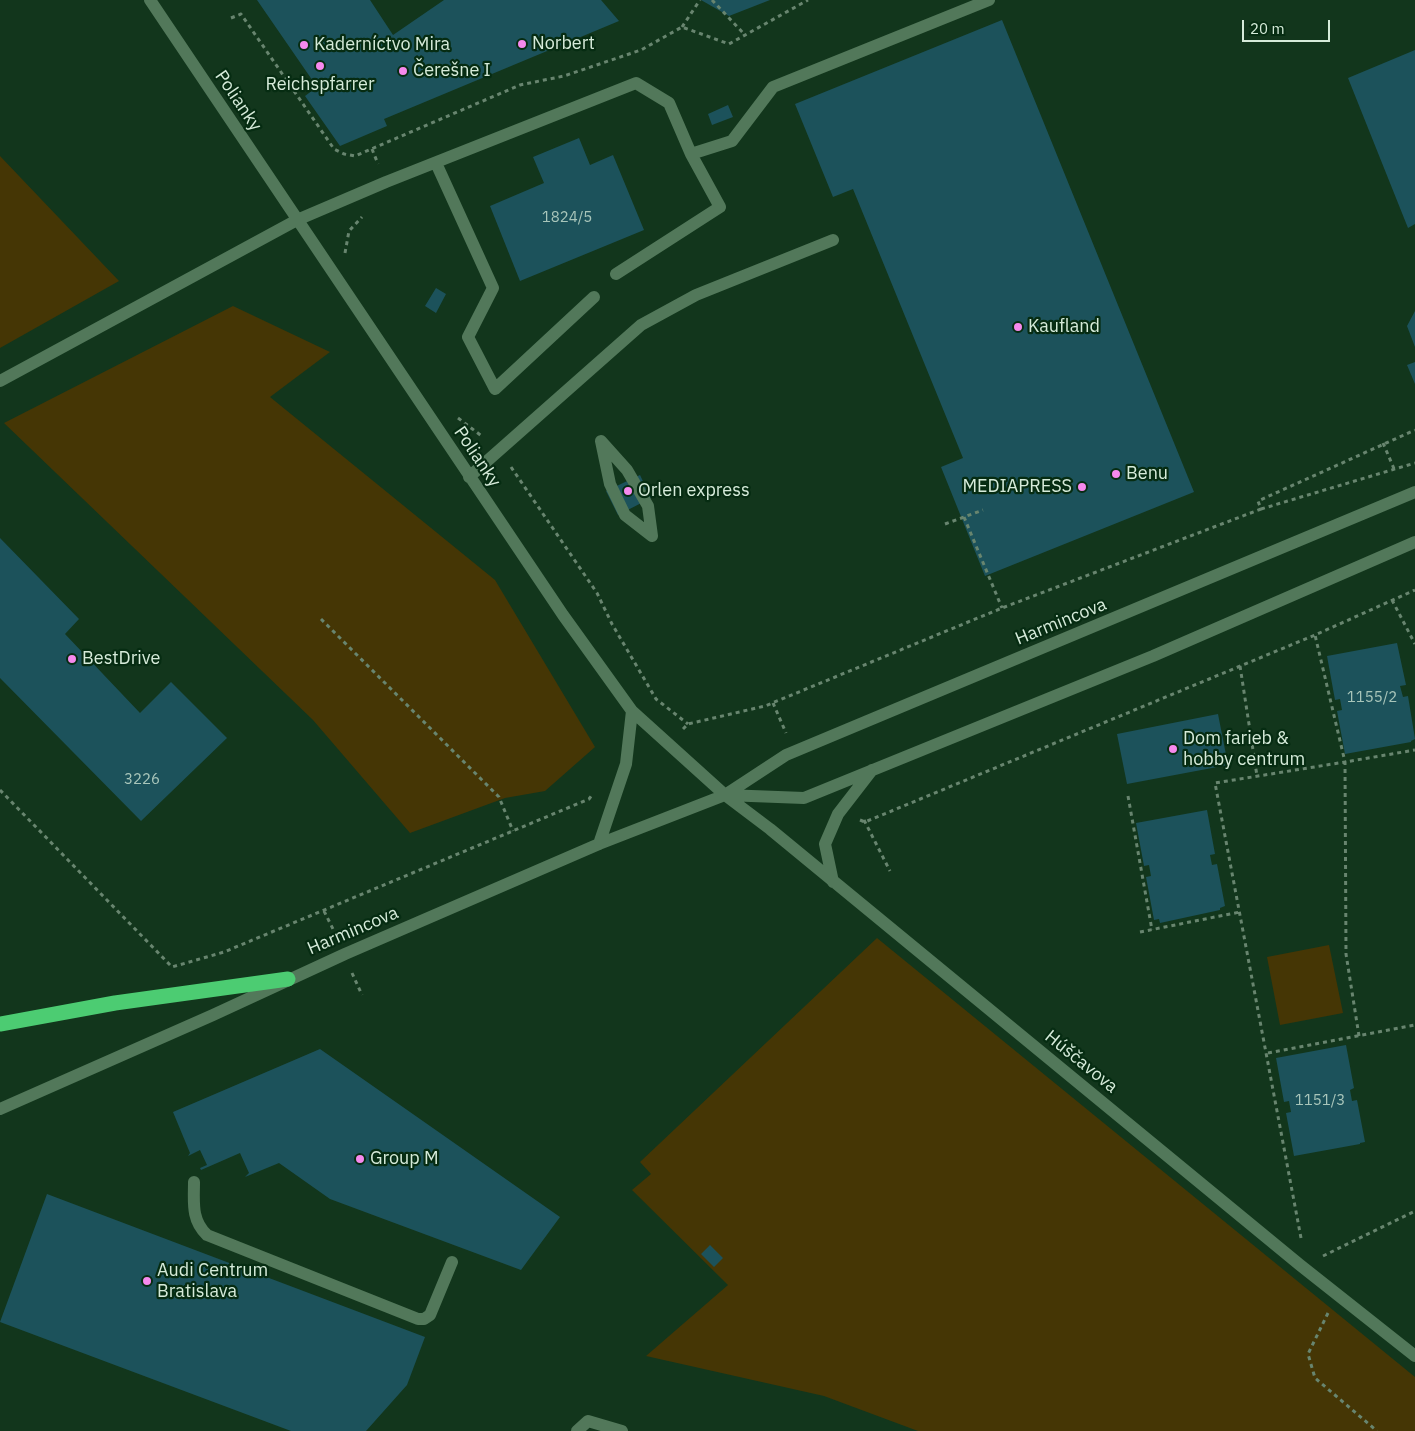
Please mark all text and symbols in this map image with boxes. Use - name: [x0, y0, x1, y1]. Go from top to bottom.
- scale bar: [1245, 10, 1332, 42]
- text: 20 m: [1250, 19, 1285, 38]
- place label: Norbert: [532, 33, 595, 55]
- place label: Kaderníctvo Mira: [314, 34, 450, 56]
- marker: Norbert: [516, 38, 528, 50]
- marker: Kaderníctvo Mira: [298, 39, 310, 51]
- marker: Reichspfarrer: [314, 60, 326, 72]
- place label: Čerešne I: [413, 60, 491, 82]
- marker: Čerešne I: [397, 65, 409, 77]
- street label: Polianky: [210, 67, 266, 135]
- place label: Reichspfarrer: [265, 74, 375, 96]
- house number: 1824/5: [542, 209, 592, 227]
- place label: Kaufland: [1028, 316, 1100, 338]
- marker: Kaufland: [1012, 321, 1024, 333]
- street label: Polianky: [449, 423, 505, 491]
- place label: Benu: [1126, 463, 1168, 485]
- marker: Benu: [1110, 468, 1122, 480]
- place label: MEDIAPRESS: [962, 476, 1072, 498]
- place label: Orlen express: [638, 480, 750, 502]
- marker: MEDIAPRESS: [1076, 481, 1088, 493]
- marker: Orlen express: [622, 485, 634, 497]
- street label: Harmincova: [1012, 594, 1110, 650]
- place label: BestDrive: [82, 648, 160, 670]
- marker: BestDrive: [66, 653, 78, 665]
- house number: 1155/2: [1347, 689, 1397, 707]
- place label: Dom farieb & hobby centrum: [1183, 728, 1305, 771]
- marker: Dom farieb & hobby centrum: [1167, 743, 1179, 755]
- house number: 3226: [124, 771, 160, 789]
- street label: Harmincova: [304, 902, 402, 960]
- street label: Húščavova: [1040, 1026, 1122, 1098]
- house number: 1151/3: [1295, 1092, 1345, 1110]
- place label: Group M: [370, 1148, 439, 1170]
- marker: Group M: [354, 1153, 366, 1165]
- place label: Audi Centrum Bratislava: [157, 1260, 268, 1302]
- marker: Audi Centrum Bratislava: [141, 1275, 153, 1287]

